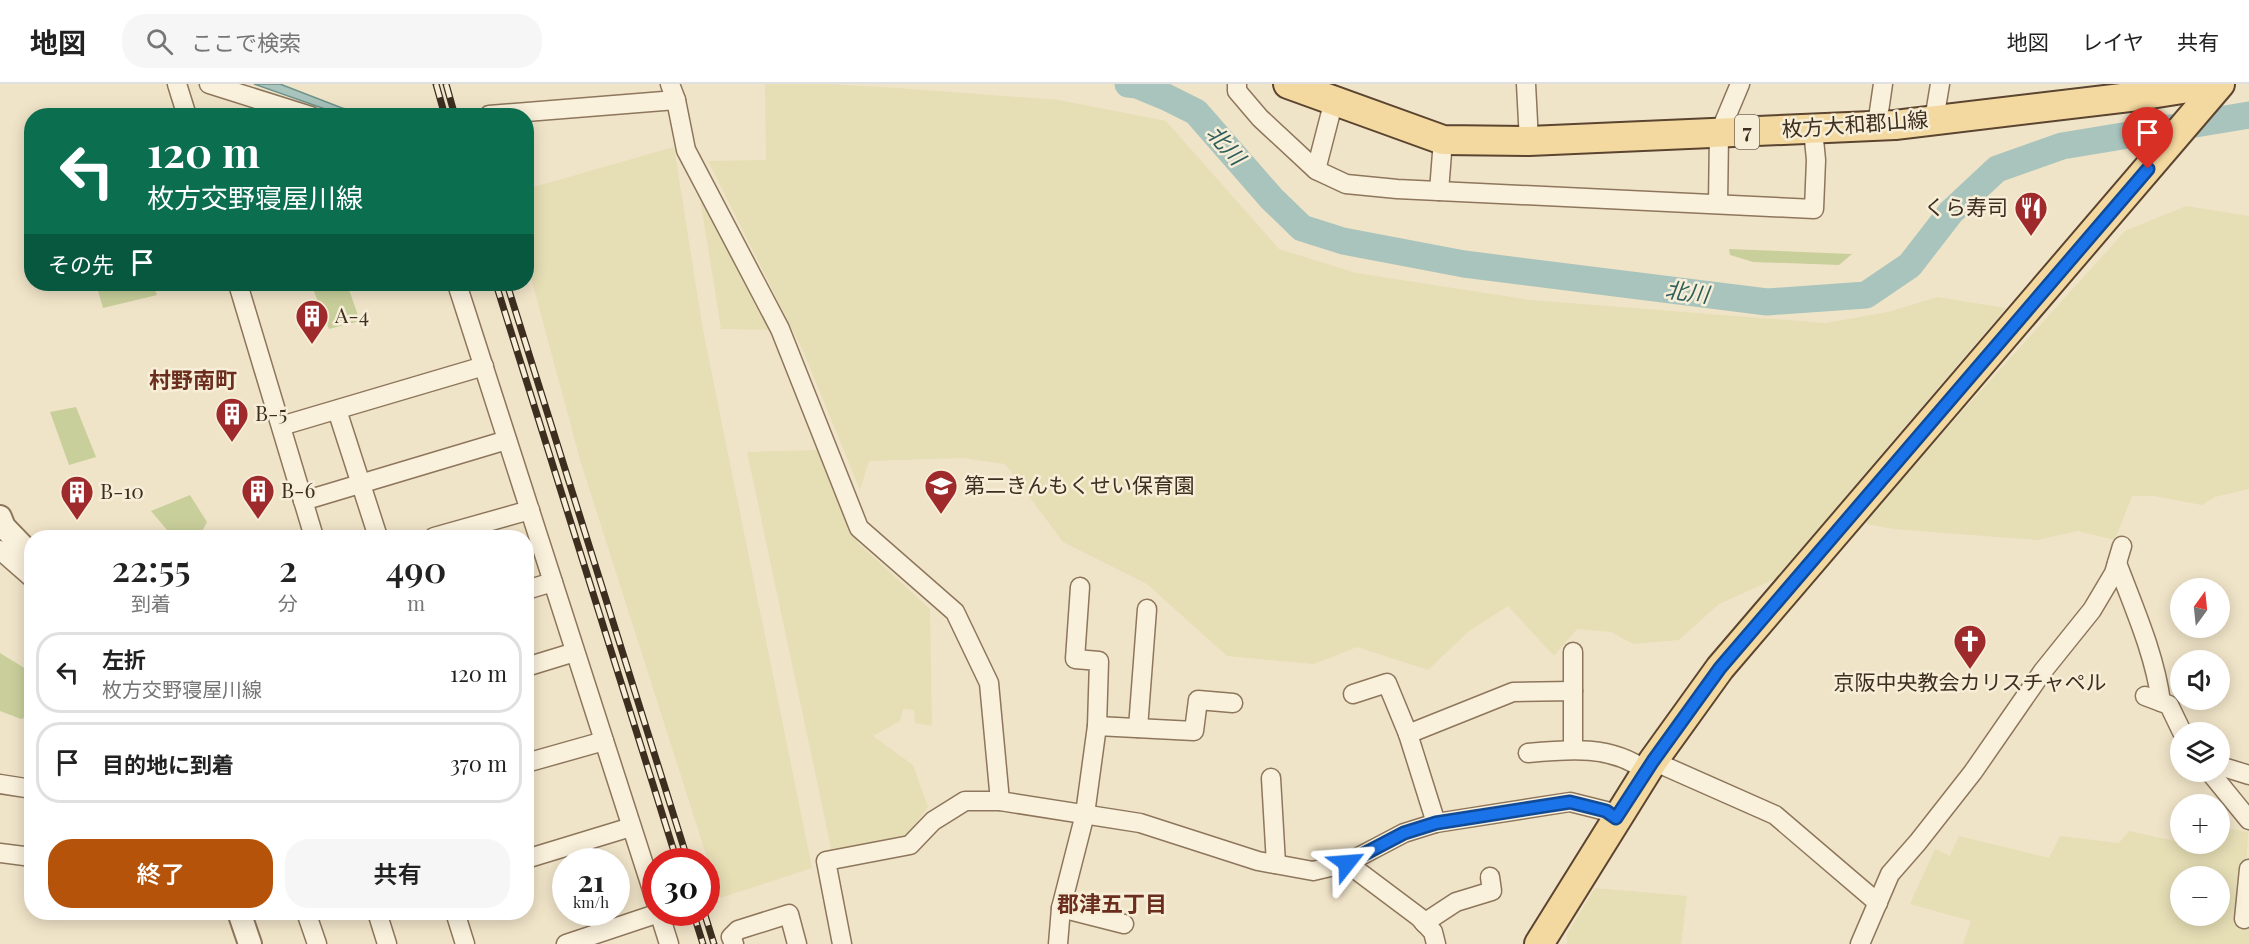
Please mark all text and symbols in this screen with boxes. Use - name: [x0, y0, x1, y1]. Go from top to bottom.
- search box: [122, 14, 542, 68]
- text: 地図: [30, 23, 86, 60]
- icon: search: [143, 25, 176, 58]
- text: ここで検索: [191, 27, 301, 57]
- text: 地図: [2007, 27, 2049, 55]
- text: レイヤ: [2082, 27, 2144, 55]
- text: 共有: [2177, 27, 2219, 55]
- street label: 枚方大和郡山線: [1781, 104, 1929, 142]
- pin: [2122, 107, 2173, 169]
- road number: 7: [1735, 115, 1759, 149]
- icon: arrive: [2131, 116, 2164, 149]
- water label: 北川: [1201, 118, 1254, 172]
- text: 120 m: [147, 123, 260, 179]
- icon: left: [48, 132, 126, 210]
- text: 枚方交野寝屋川線: [147, 179, 363, 215]
- restaurant icon: くら寿司: [2013, 190, 2049, 237]
- place label: くら寿司: [1924, 192, 2008, 220]
- icon: arrive: [126, 246, 159, 279]
- text: その先: [48, 249, 114, 279]
- water label: 北川: [1663, 273, 1713, 309]
- building icon: A-4: [294, 298, 330, 345]
- place label: A-4: [334, 300, 369, 328]
- district label: 村野南町: [149, 364, 237, 394]
- building icon: B-5: [214, 396, 250, 443]
- place label: B-5: [255, 398, 287, 426]
- school or university icon: 第二きんもくせい保育園: [923, 468, 959, 515]
- place label: 第二きんもくせい保育園: [964, 470, 1195, 498]
- building icon: B-6: [240, 473, 276, 520]
- building icon: B-10: [59, 474, 95, 521]
- place label: B-6: [281, 475, 316, 503]
- place label: B-10: [100, 476, 144, 504]
- text: 22:55: [112, 543, 190, 591]
- text: 2: [279, 543, 297, 591]
- text: 490: [386, 544, 446, 592]
- north arrow: [2170, 578, 2230, 638]
- map controls: [2170, 578, 2230, 926]
- text: 到着: [131, 589, 171, 616]
- text: 分: [278, 589, 298, 616]
- text: m: [407, 589, 425, 616]
- church icon: 京阪中央教会カリスチャペル: [1952, 623, 1988, 670]
- text: 左折: [102, 644, 146, 674]
- button: sound: [2170, 650, 2230, 710]
- icon: left: [51, 656, 84, 689]
- text: 120 m: [450, 658, 507, 688]
- place label: 京阪中央教会カリスチャペル: [1834, 667, 2106, 695]
- text: 枚方交野寝屋川線: [102, 675, 262, 702]
- button: layers: [2170, 722, 2230, 782]
- icon: arrive: [51, 746, 84, 779]
- text: 370 m: [450, 748, 507, 778]
- text: 目的地に到着: [102, 749, 234, 779]
- button: +: [2170, 794, 2230, 854]
- position arrow: [1315, 831, 1379, 895]
- button: 終了: [48, 839, 273, 908]
- button: 共有: [285, 839, 510, 908]
- speed limit sign: 30: [642, 848, 720, 926]
- text: 21: [577, 860, 605, 900]
- button: −: [2170, 866, 2230, 926]
- district label: 郡津五丁目: [1057, 888, 1167, 918]
- text: km/h: [573, 892, 609, 912]

